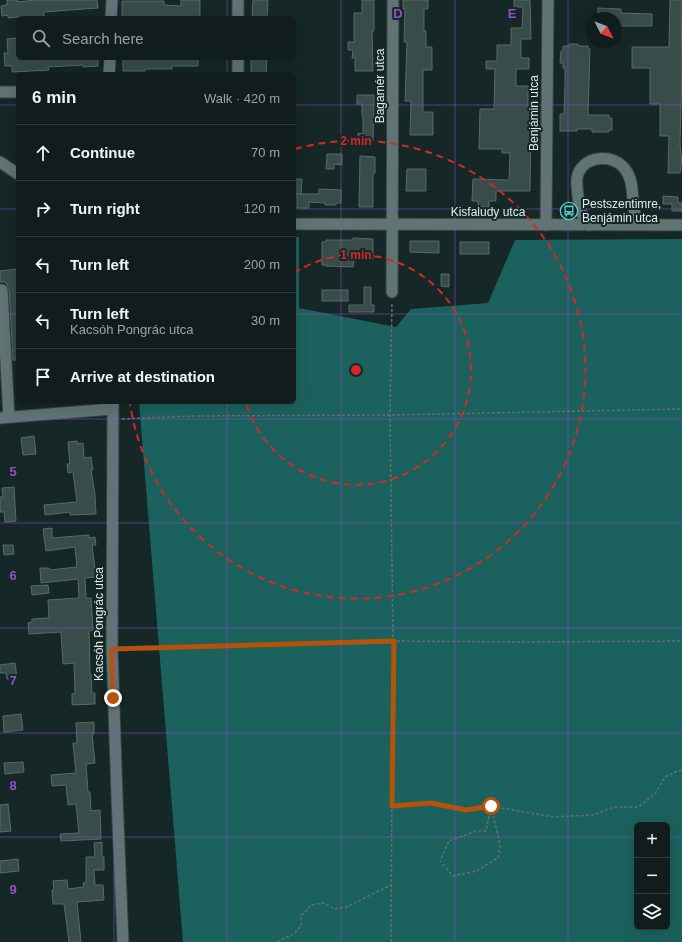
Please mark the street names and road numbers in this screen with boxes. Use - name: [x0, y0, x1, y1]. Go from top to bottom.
- street label: Bagamér utca: [373, 48, 387, 123]
- street label: Benjámin utca: [527, 75, 541, 151]
- street label: Kisfaludy utca: [451, 205, 526, 219]
- street label: Kacsóh Pongrác utca: [92, 567, 106, 681]

